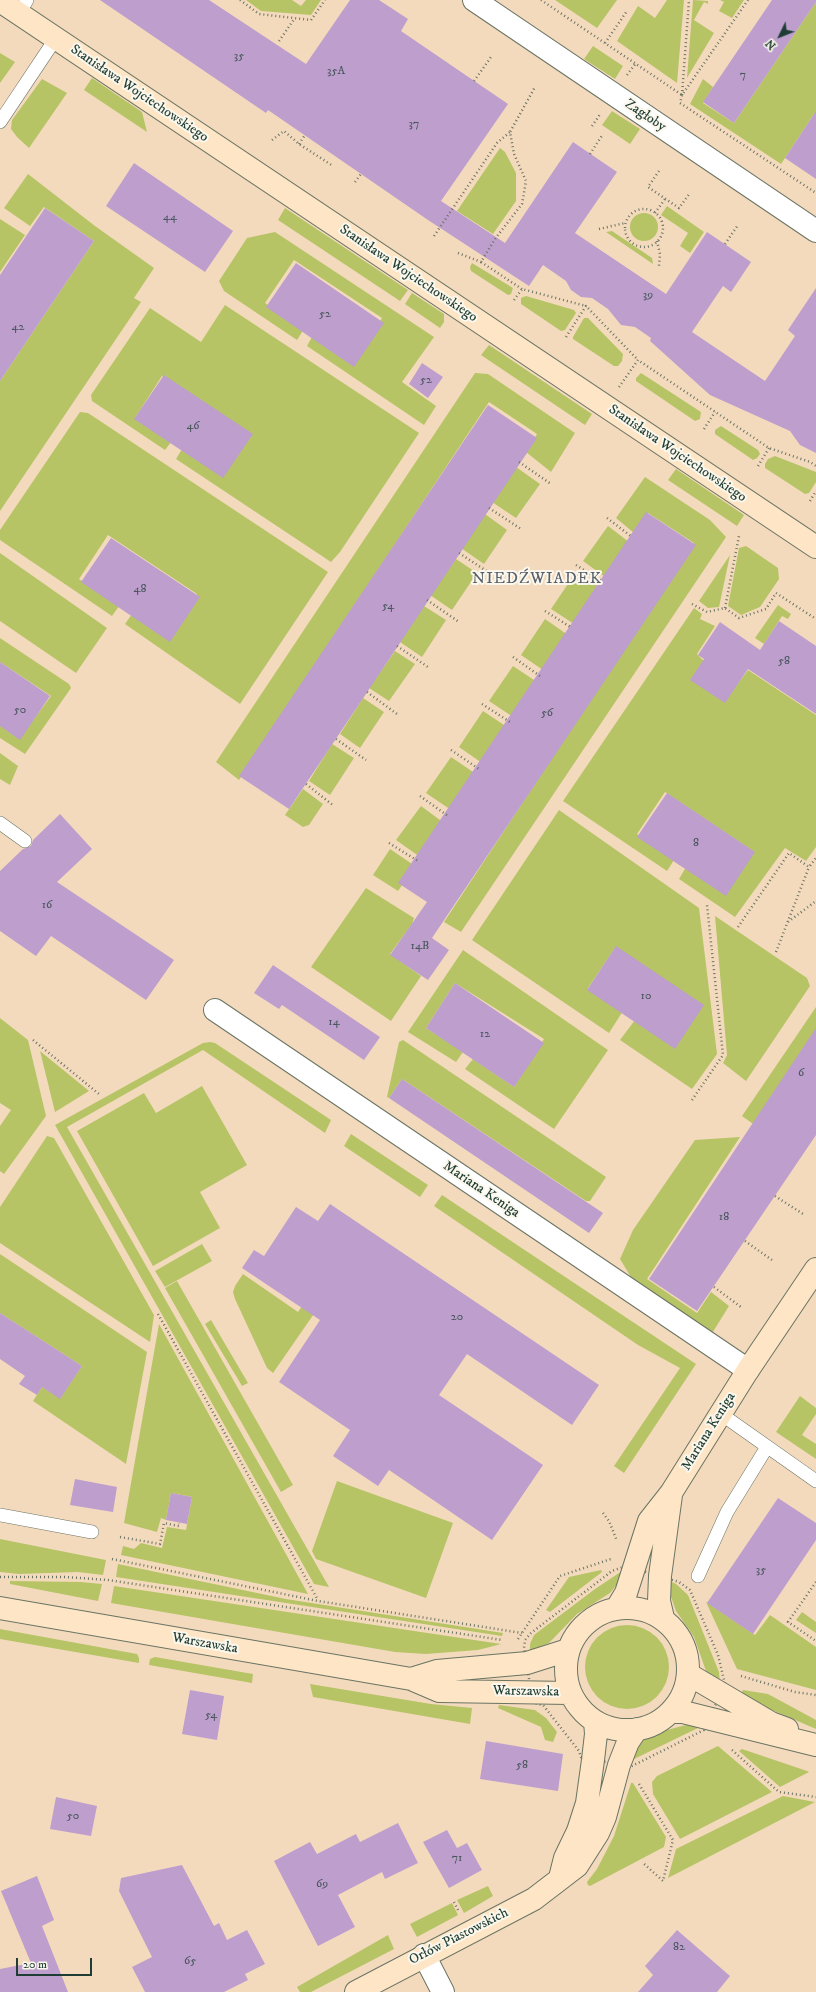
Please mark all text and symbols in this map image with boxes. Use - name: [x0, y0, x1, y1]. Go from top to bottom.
- north arrow: [760, 16, 800, 56]
- text: N: [763, 36, 779, 52]
- street label: Stanisława Wojciechowskiego: [67, 42, 211, 146]
- house number: 35: [234, 50, 244, 64]
- house number: 35A: [327, 65, 345, 79]
- house number: 7: [740, 69, 746, 83]
- street label: Zagłoby: [621, 96, 669, 136]
- house number: 37: [409, 118, 419, 132]
- house number: 44: [163, 211, 177, 225]
- street label: Stanisława Wojciechowskiego: [336, 222, 480, 326]
- house number: 39: [643, 289, 653, 303]
- house number: 52: [319, 308, 331, 322]
- house number: 42: [12, 321, 24, 335]
- house number: 52: [420, 374, 432, 388]
- street label: Stanisława Wojciechowskiego: [605, 402, 749, 506]
- house number: 46: [186, 420, 200, 434]
- district label: NIEDŹWIADEK: [472, 570, 602, 590]
- house number: 48: [134, 583, 146, 597]
- house number: 54: [382, 600, 394, 614]
- house number: 58: [778, 655, 790, 669]
- house number: 50: [14, 704, 26, 718]
- house number: 56: [541, 707, 553, 721]
- house number: 8: [693, 837, 699, 851]
- house number: 16: [42, 899, 52, 913]
- house number: 14B: [411, 940, 429, 954]
- house number: 10: [641, 990, 651, 1004]
- house number: 14: [328, 1016, 340, 1030]
- house number: 12: [480, 1028, 490, 1042]
- house number: 6: [798, 1067, 804, 1081]
- street label: Mariana Keniga: [439, 1158, 523, 1222]
- house number: 18: [719, 1211, 729, 1225]
- house number: 20: [451, 1311, 463, 1325]
- street label: Mariana Keniga: [678, 1390, 740, 1474]
- house number: 35: [756, 1564, 766, 1578]
- street label: Warszawska: [171, 1630, 239, 1658]
- street label: Warszawska: [493, 1683, 559, 1701]
- house number: 54: [205, 1709, 217, 1723]
- house number: 58: [516, 1759, 528, 1773]
- house number: 50: [67, 1810, 79, 1824]
- house number: 71: [452, 1852, 462, 1866]
- house number: 69: [316, 1878, 328, 1892]
- street label: Orłów Piastowskich: [407, 1905, 511, 1969]
- house number: 82: [673, 1941, 685, 1955]
- scale bar: [18, 1950, 94, 1976]
- house number: 65: [184, 1955, 196, 1969]
- text: 20 m: [23, 1957, 47, 1972]

